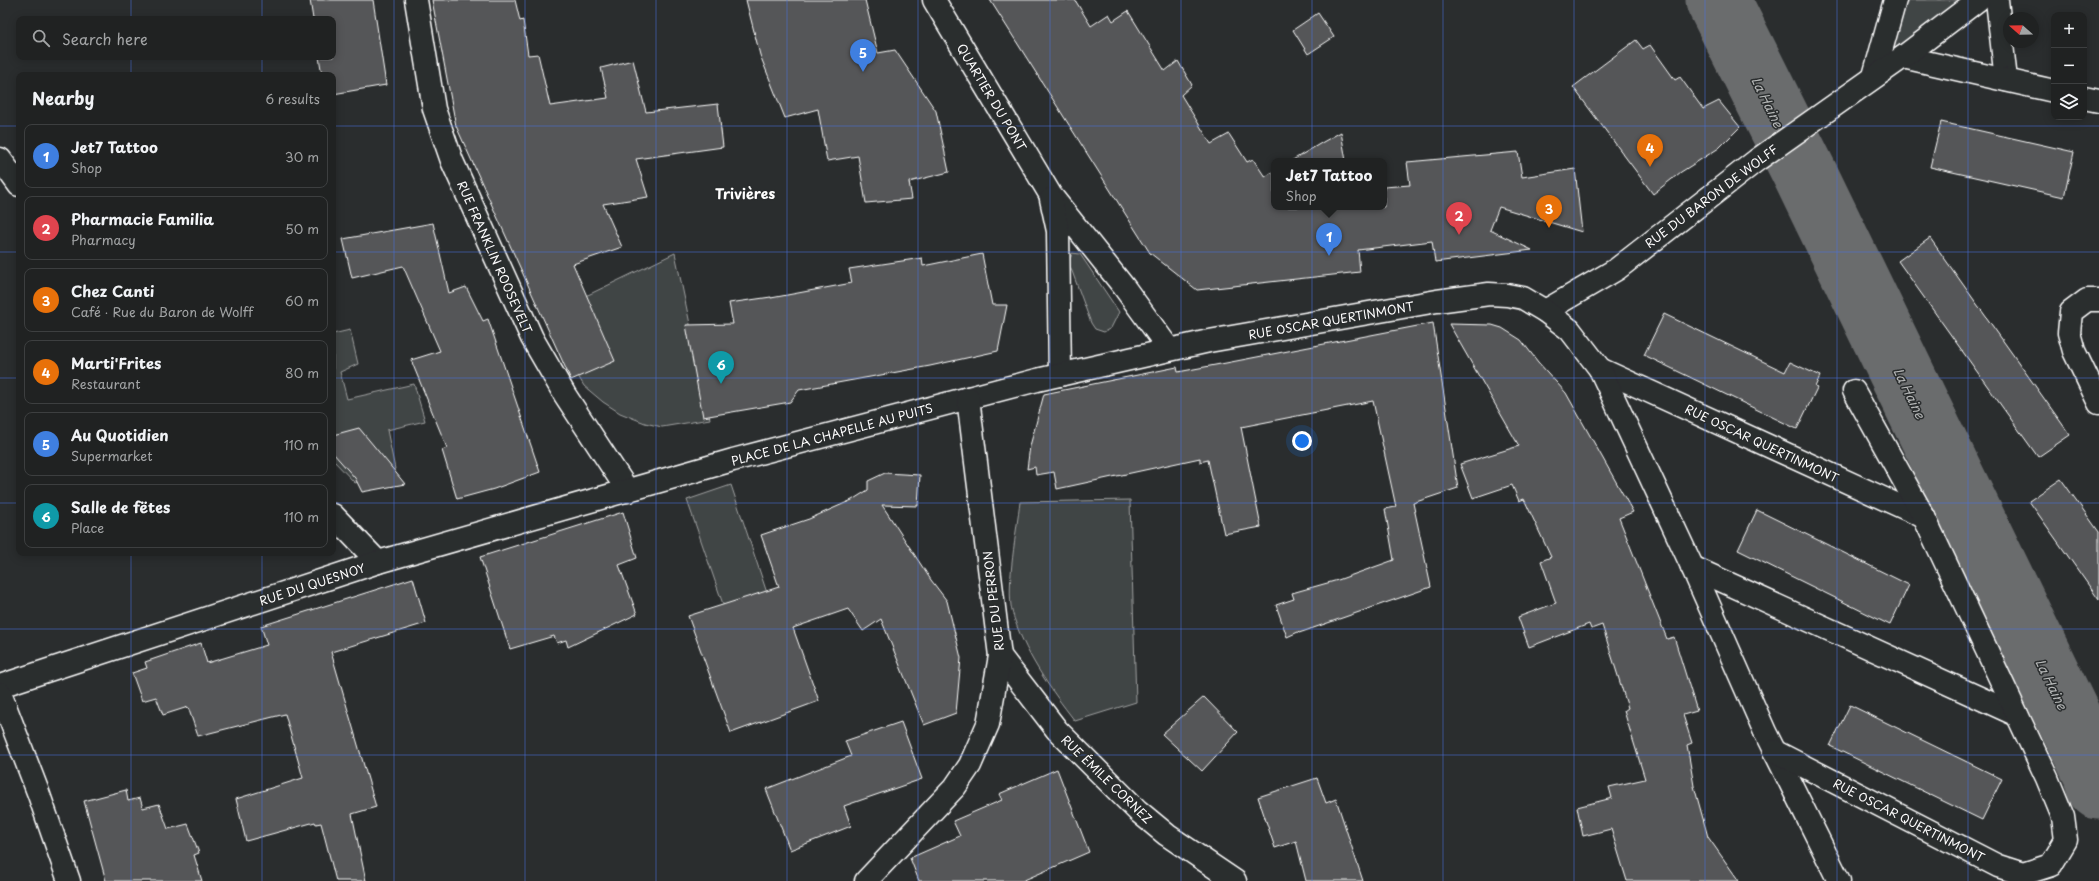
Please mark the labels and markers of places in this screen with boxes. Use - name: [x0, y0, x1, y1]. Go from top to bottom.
- pin: 5: [850, 39, 876, 72]
- pin: 4: [1637, 134, 1663, 167]
- pin: 3: [1536, 195, 1562, 228]
- pin: 2: [1446, 202, 1472, 235]
- pin: 1: [1316, 223, 1342, 256]
- pin: 6: [708, 351, 734, 384]

